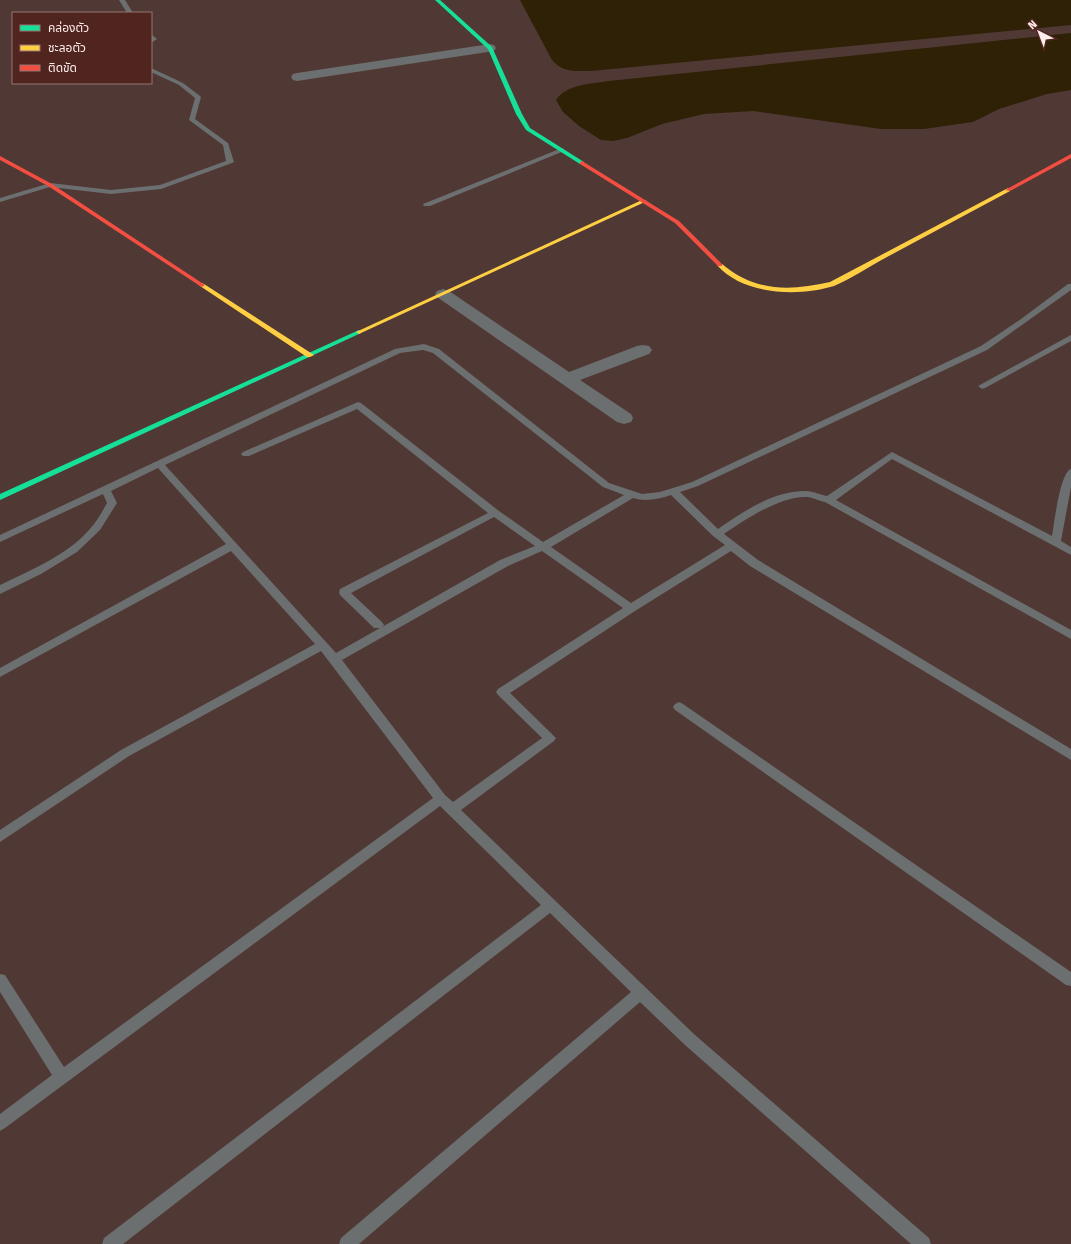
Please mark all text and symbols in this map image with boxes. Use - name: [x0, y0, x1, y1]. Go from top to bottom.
- legend: [12, 12, 152, 84]
- north arrow: [1019, 12, 1059, 52]
- text: N: [1026, 18, 1040, 32]
- text: คล่องตัว: [48, 21, 89, 35]
- text: ชะลอตัว: [48, 41, 86, 55]
- text: ติดขัด: [48, 61, 77, 75]

